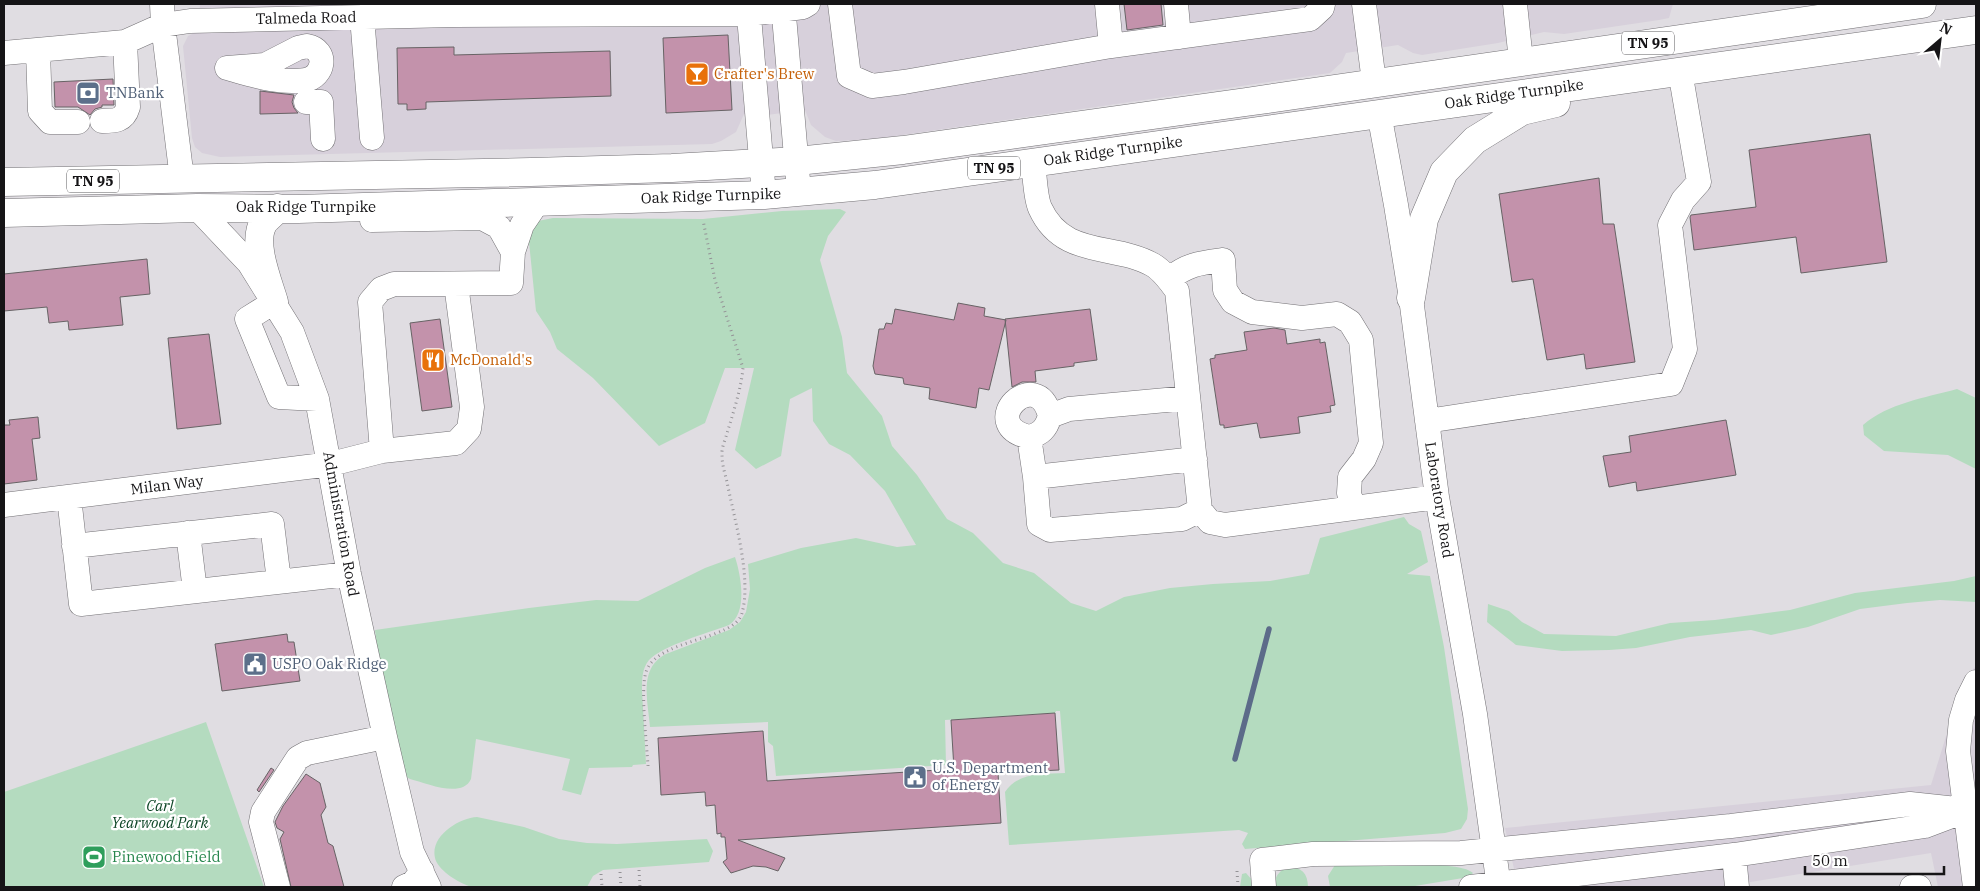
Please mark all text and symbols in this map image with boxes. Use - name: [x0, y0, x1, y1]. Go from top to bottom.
- street label: Talmeda Road: [255, 7, 357, 28]
- north arrow: [1915, 15, 1965, 65]
- text: N: [1937, 18, 1955, 39]
- road number: TN 95: [1622, 32, 1674, 54]
- bar icon: Crafter's Brew: [684, 61, 710, 87]
- place label: Crafter's Brew: [714, 64, 815, 83]
- street label: Oak Ridge Turnpike: [1443, 74, 1585, 113]
- bank icon: TNBank: [75, 80, 101, 106]
- place label: TNBank: [106, 83, 164, 102]
- street label: Oak Ridge Turnpike: [1042, 131, 1184, 170]
- road number: TN 95: [968, 156, 1020, 180]
- road number: TN 95: [67, 170, 119, 192]
- street label: Oak Ridge Turnpike: [641, 184, 781, 207]
- street label: Oak Ridge Turnpike: [236, 197, 376, 216]
- restaurant icon: McDonald's: [420, 347, 446, 373]
- place label: McDonald's: [450, 350, 532, 369]
- street label: Laboratory Road: [1421, 440, 1458, 559]
- street label: Administration Road: [319, 450, 364, 598]
- street label: Milan Way: [129, 471, 204, 498]
- public building icon: USPO Oak Ridge: [242, 651, 268, 677]
- place label: USPO Oak Ridge: [272, 654, 387, 673]
- place label: U.S. Department of Energy: [932, 758, 1048, 794]
- public building icon: U.S. Department of Energy: [902, 764, 928, 790]
- park label: Carl Yearwood Park: [112, 796, 209, 832]
- sports icon: Pinewood Field: [81, 844, 107, 870]
- scale bar: [1805, 844, 1944, 876]
- place label: Pinewood Field: [112, 847, 221, 866]
- text: 50 m: [1812, 851, 1848, 870]

